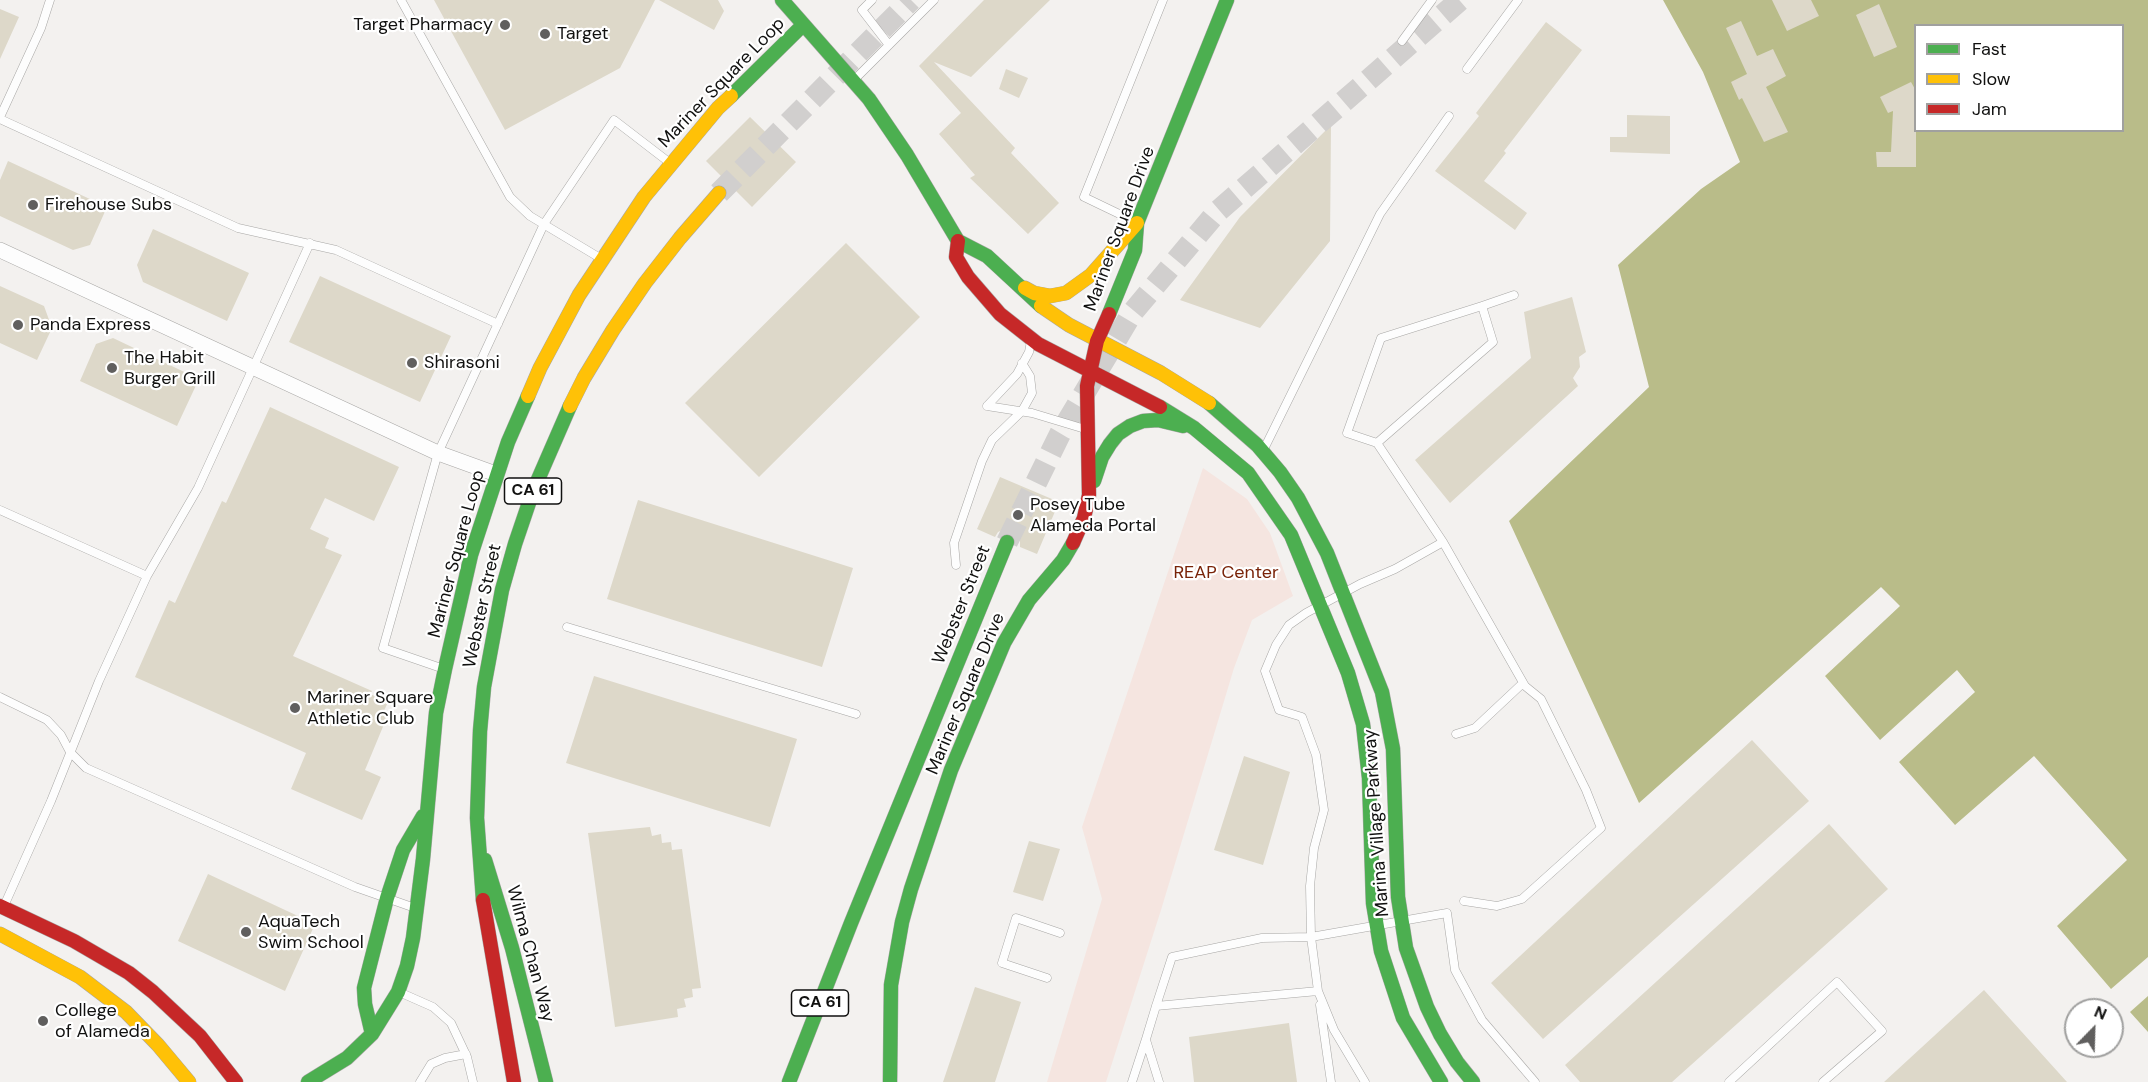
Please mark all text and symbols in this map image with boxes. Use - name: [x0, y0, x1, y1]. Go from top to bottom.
- street label: Mariner Square Loop: [654, 13, 790, 153]
- place label: Target Pharmacy: [353, 14, 493, 36]
- marker: Target Pharmacy: [498, 18, 512, 32]
- place label: Target: [557, 23, 609, 45]
- legend: [1914, 24, 2124, 132]
- marker: Target: [538, 27, 552, 41]
- text: Fast: [1972, 37, 2007, 61]
- text: Slow: [1972, 67, 2011, 91]
- text: Jam: [1972, 97, 2007, 121]
- street label: Mariner Square Drive: [1080, 144, 1160, 314]
- place label: Firehouse Subs: [45, 194, 172, 216]
- marker: Firehouse Subs: [26, 198, 40, 212]
- place label: Panda Express: [30, 314, 151, 336]
- marker: Panda Express: [11, 318, 25, 332]
- place label: The Habit Burger Grill: [124, 347, 216, 389]
- place label: Shirasoni: [424, 352, 500, 374]
- marker: Shirasoni: [405, 356, 419, 370]
- marker: The Habit Burger Grill: [105, 361, 119, 375]
- street label: Mariner Square Loop: [424, 468, 490, 640]
- road number: CA 61: [504, 478, 562, 504]
- place label: Posey Tube Alameda Portal: [1030, 494, 1156, 536]
- marker: Posey Tube Alameda Portal: [1011, 508, 1025, 522]
- street label: Webster Street: [459, 542, 507, 670]
- street label: Webster Street: [928, 542, 996, 668]
- park label: REAP Center: [1173, 562, 1279, 584]
- street label: Mariner Square Drive: [922, 610, 1010, 778]
- place label: Mariner Square Athletic Club: [307, 687, 433, 730]
- marker: Mariner Square Athletic Club: [288, 701, 302, 715]
- street label: Marina Village Parkway: [1360, 728, 1394, 918]
- street label: Wilma Chan Way: [501, 883, 559, 1025]
- place label: AquaTech Swim School: [258, 911, 364, 954]
- marker: AquaTech Swim School: [239, 925, 253, 939]
- road number: CA 61: [792, 990, 848, 1016]
- north arrow: [2064, 998, 2124, 1058]
- place label: College of Alameda: [55, 1000, 150, 1042]
- text: N: [2091, 1001, 2110, 1025]
- marker: College of Alameda: [36, 1014, 50, 1028]

